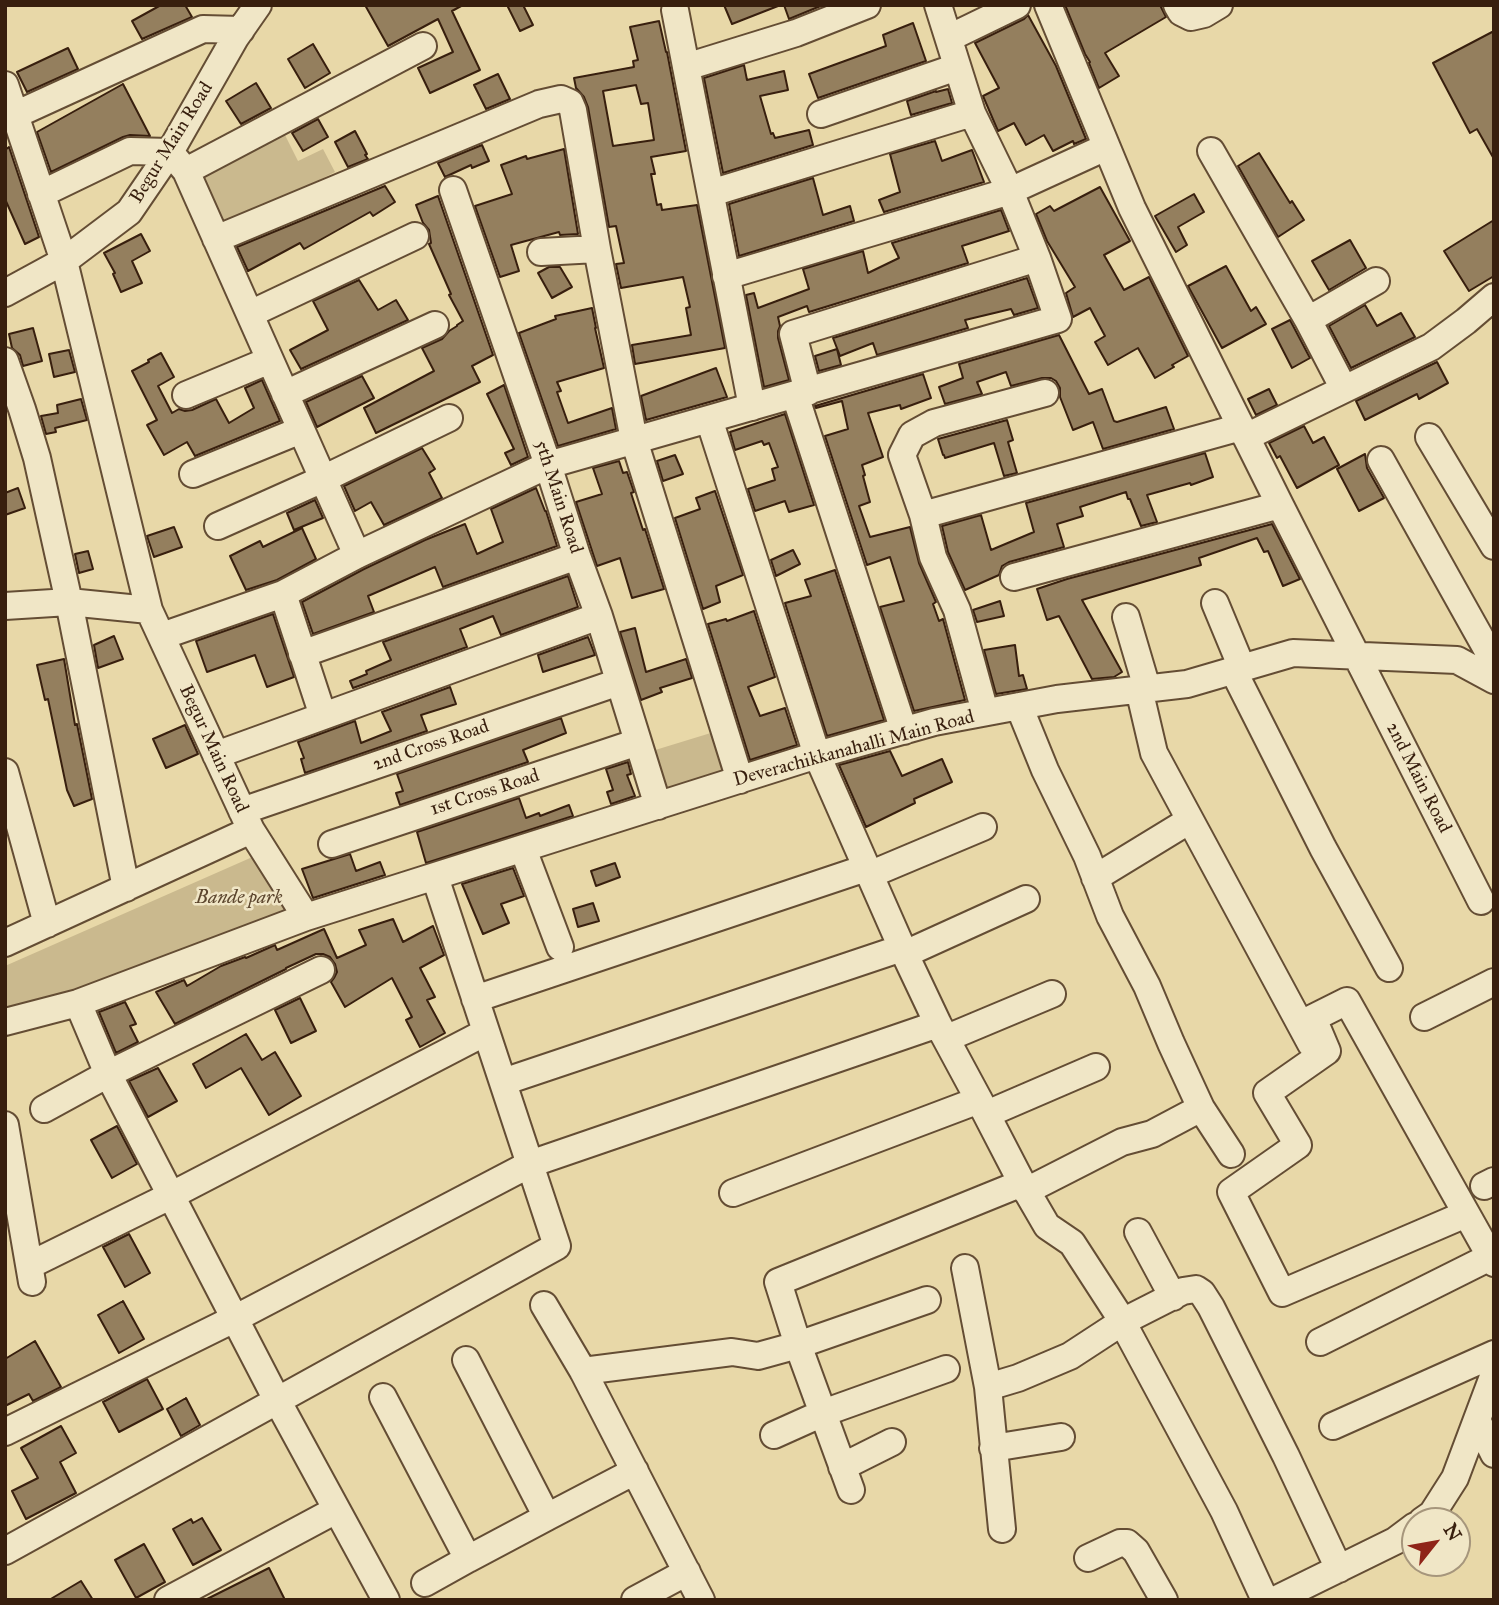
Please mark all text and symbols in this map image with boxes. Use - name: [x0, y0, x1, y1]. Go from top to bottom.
- street label: Begur Main Road: [126, 78, 218, 208]
- street label: 5th Main Road: [529, 437, 587, 557]
- street label: Begur Main Road: [173, 681, 253, 817]
- street label: Deverachikkanahalli Main Road: [731, 706, 977, 792]
- street label: 2nd Cross Road: [370, 715, 492, 777]
- street label: 2nd Main Road: [1380, 719, 1456, 837]
- street label: 1st Cross Road: [428, 765, 542, 821]
- park label: Bande park: [196, 887, 282, 909]
- north arrow: [1401, 1507, 1471, 1577]
- text: N: [1439, 1519, 1467, 1545]

